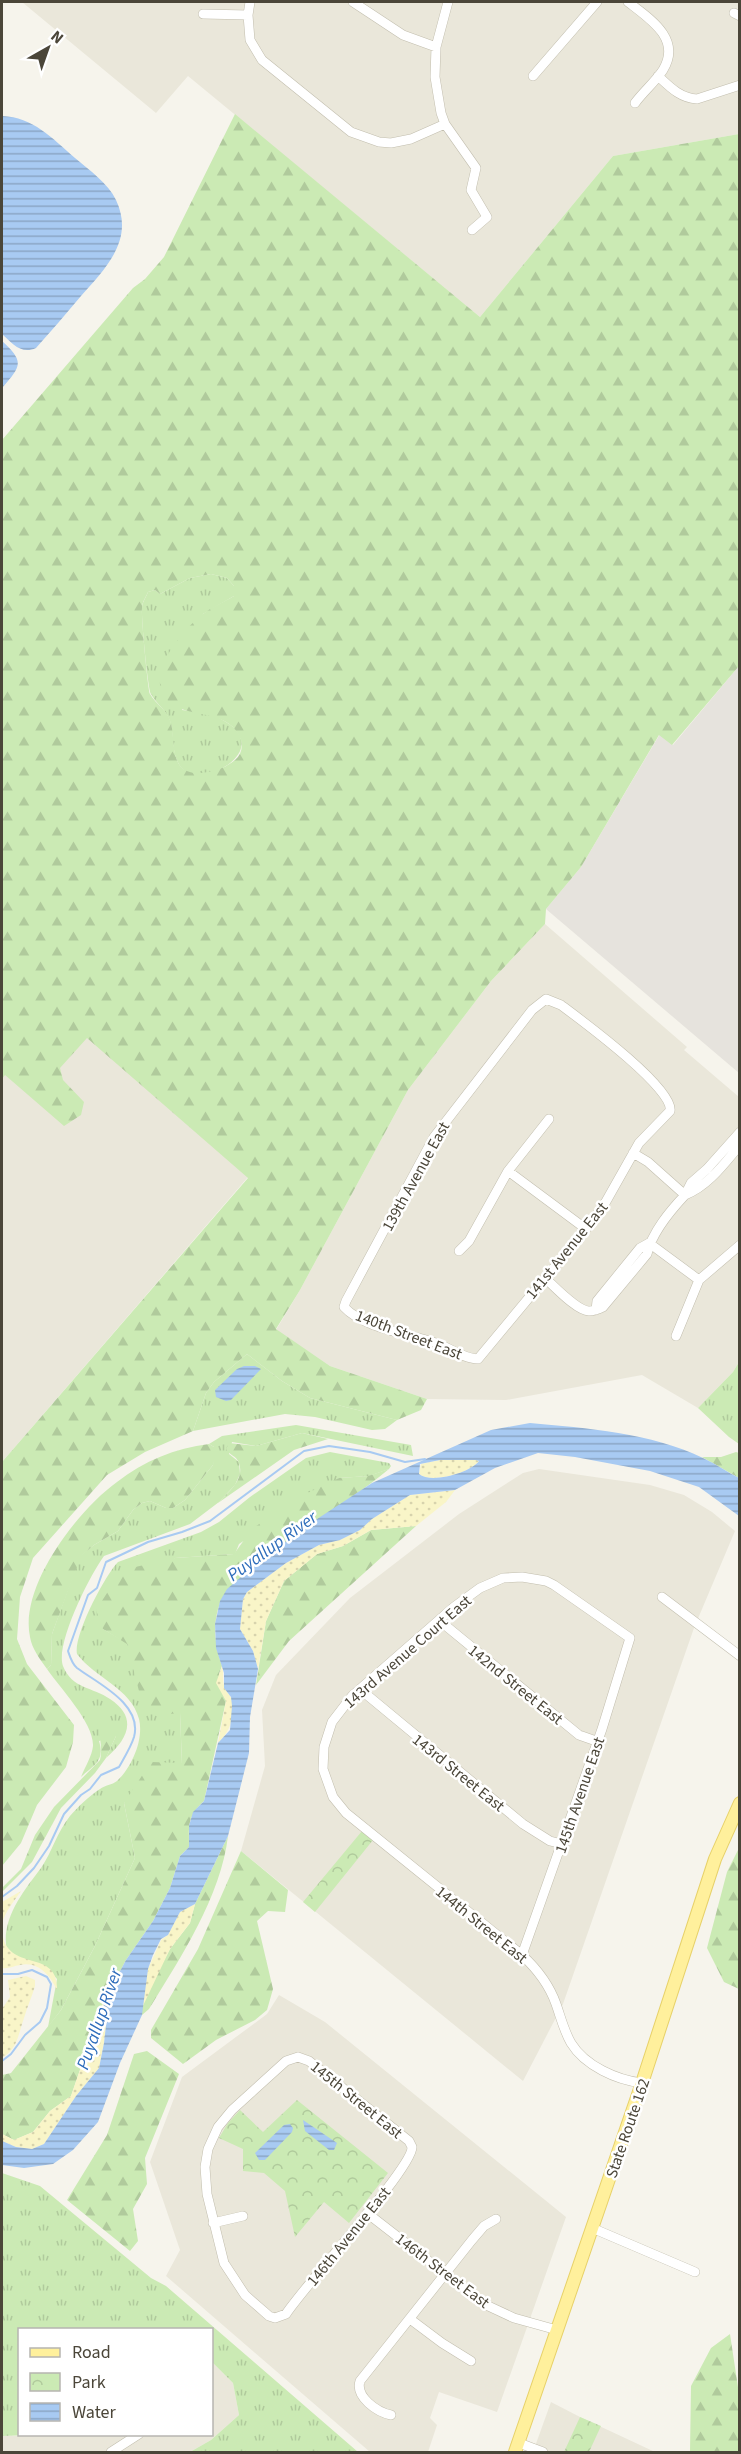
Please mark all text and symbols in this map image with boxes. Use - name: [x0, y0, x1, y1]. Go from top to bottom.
- north arrow: [18, 18, 78, 78]
- text: N: [46, 25, 68, 49]
- street label: 139th Avenue East: [377, 1117, 455, 1235]
- street label: 141st Avenue East: [521, 1197, 613, 1304]
- street label: 140th Street East: [352, 1304, 466, 1366]
- water label: Puyallup River: [222, 1505, 323, 1588]
- street label: 143rd Avenue Court East: [339, 1590, 477, 1713]
- street label: 142nd Street East: [463, 1640, 568, 1730]
- street label: 143rd Street East: [408, 1729, 510, 1817]
- street label: 145th Avenue East: [550, 1734, 610, 1857]
- street label: 144th Street East: [431, 1881, 533, 1969]
- water label: Puyallup River: [70, 1964, 129, 2073]
- street label: 145th Street East: [306, 2056, 408, 2144]
- street label: State Route 162: [601, 2076, 655, 2181]
- street label: 146th Avenue East: [302, 2182, 396, 2291]
- street label: 146th Street East: [391, 2228, 495, 2314]
- legend: [18, 2328, 213, 2436]
- text: Road: [72, 2340, 111, 2365]
- text: Park: [72, 2370, 106, 2395]
- text: Water: [72, 2400, 116, 2425]

